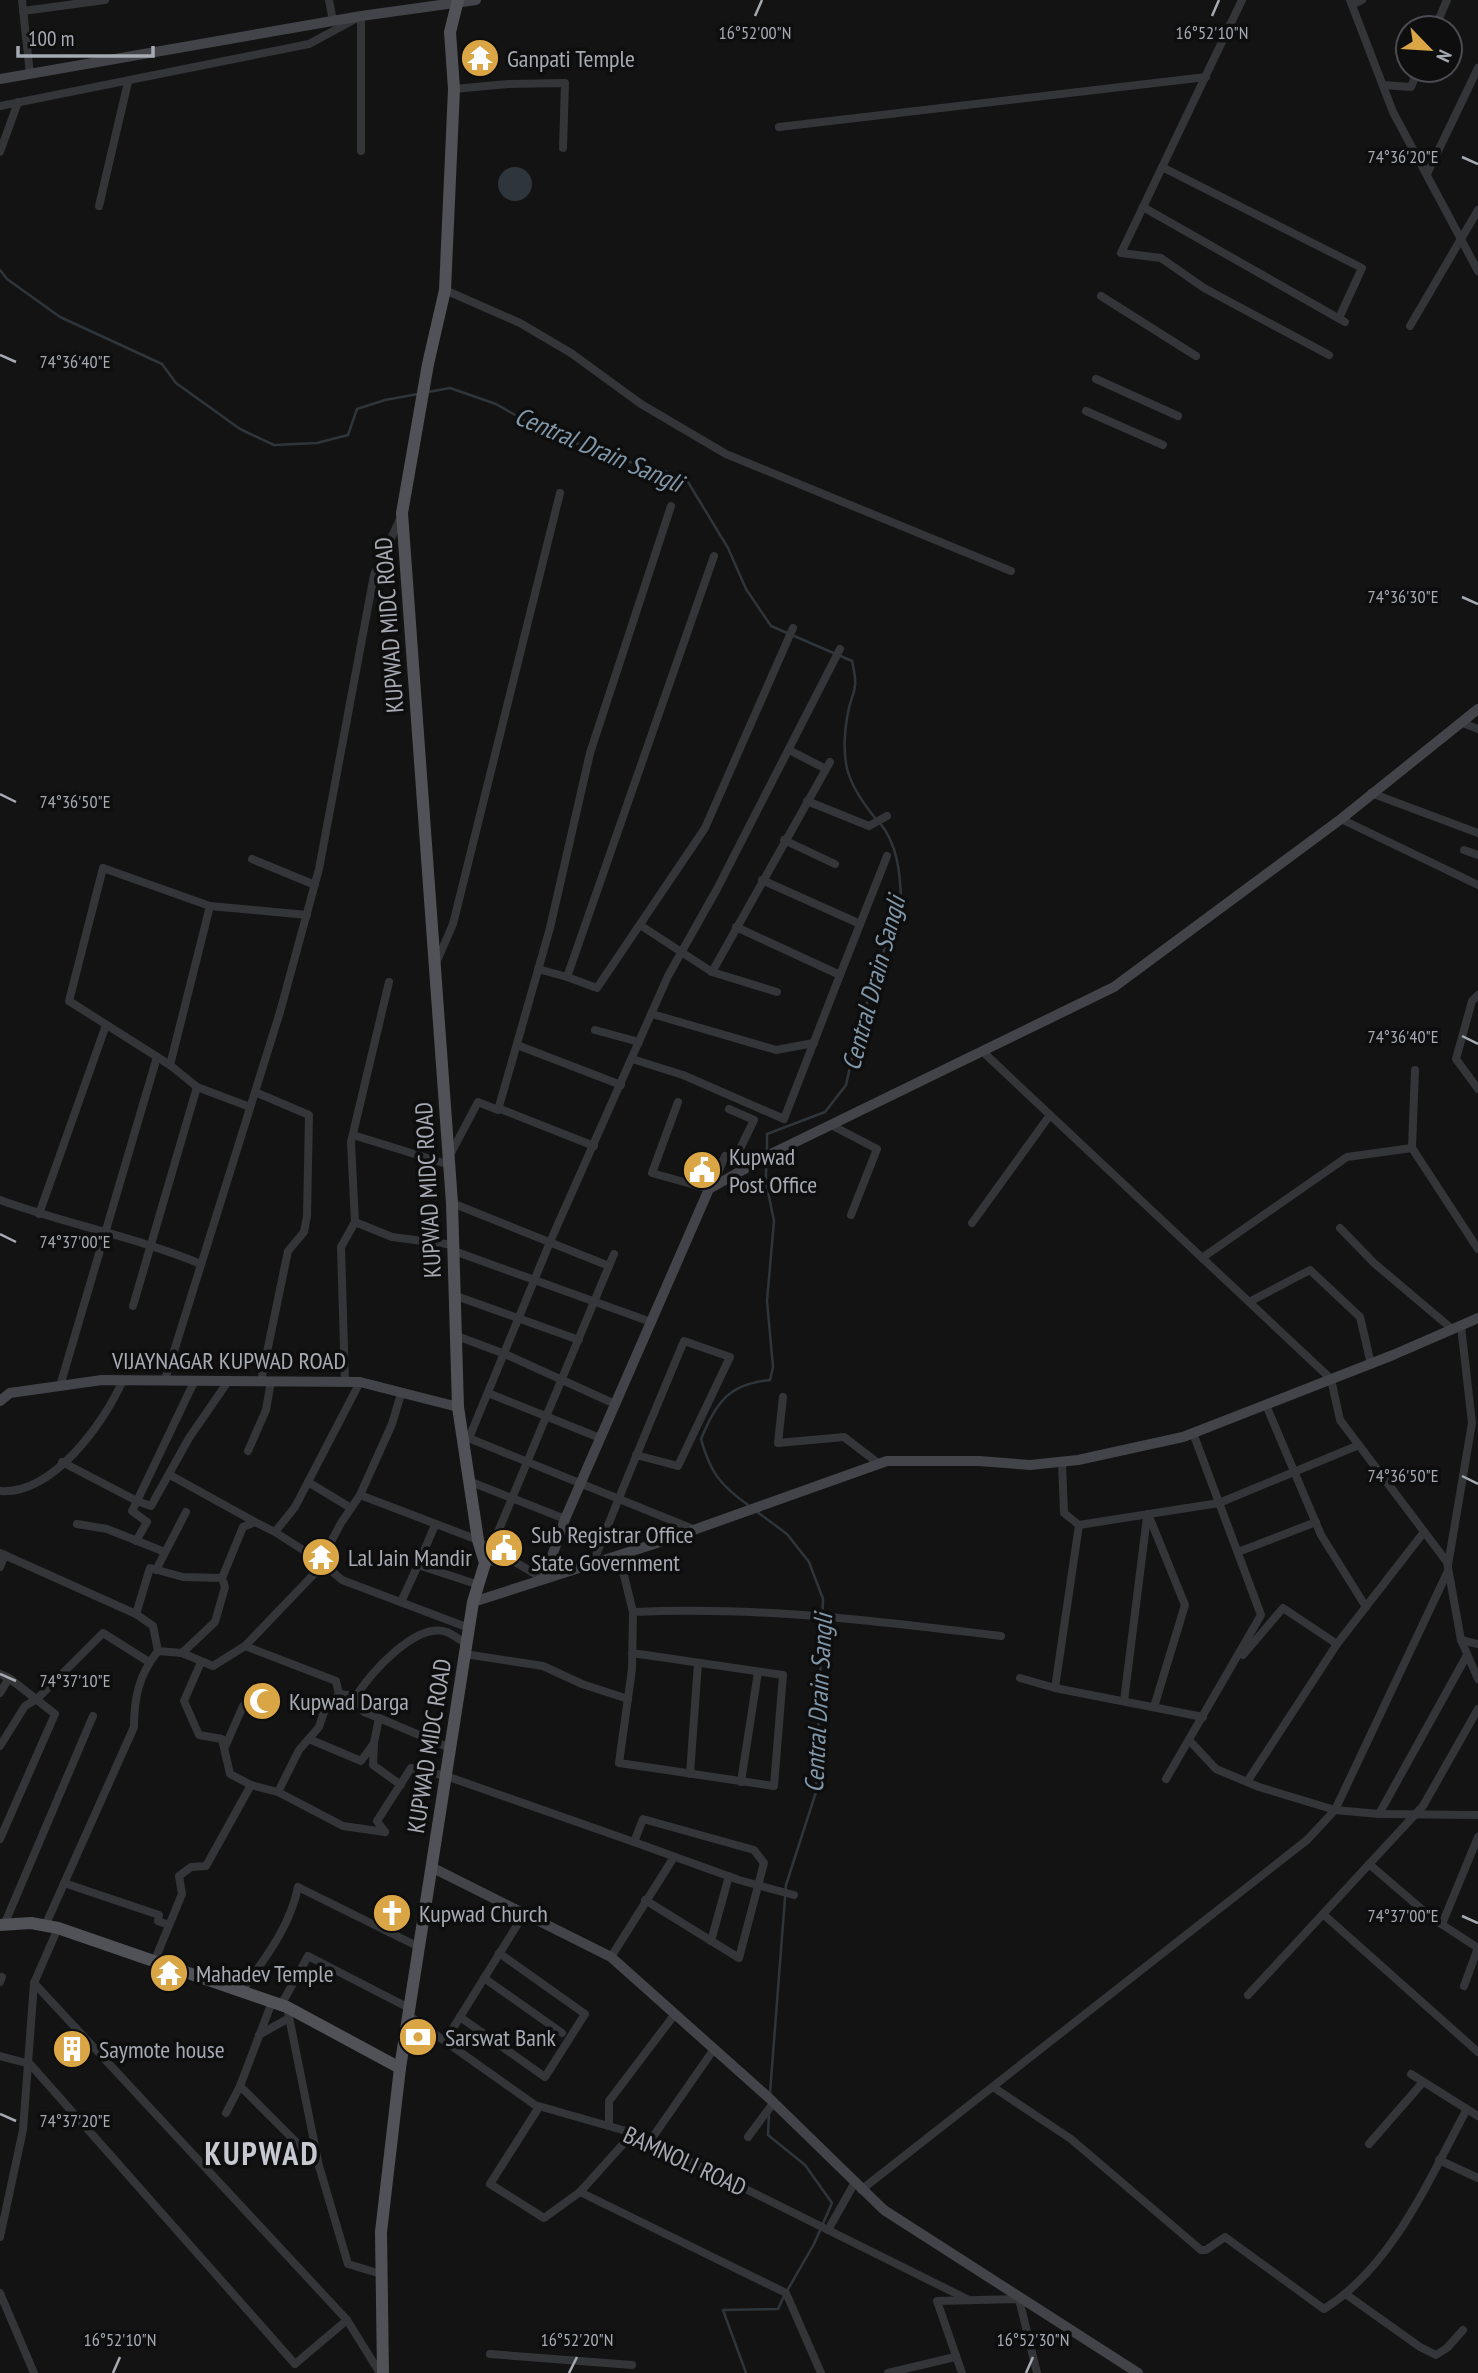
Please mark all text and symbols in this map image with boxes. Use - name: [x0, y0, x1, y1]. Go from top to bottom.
- scale bar: [18, 14, 152, 58]
- north arrow: [1394, 14, 1464, 84]
- text: 16°52'00"N: [719, 21, 791, 44]
- text: 16°52'10"N: [1176, 21, 1248, 44]
- text: 100 m: [28, 25, 74, 52]
- temple icon: Ganpati Temple: [459, 37, 501, 79]
- place label: Ganpati Temple: [507, 43, 635, 74]
- text: N: [1431, 46, 1457, 66]
- text: 74°36'20"E: [1368, 145, 1438, 168]
- text: 74°36'40"E: [40, 350, 110, 373]
- water label: Central Drain Sangli: [510, 399, 691, 501]
- street label: KUPWAD MIDC ROAD: [367, 536, 411, 714]
- text: 74°36'30"E: [1368, 585, 1438, 608]
- text: 74°36'50"E: [40, 790, 110, 813]
- water label: Central Drain Sangli: [834, 889, 913, 1074]
- text: 74°36'40"E: [1368, 1025, 1438, 1048]
- street label: KUPWAD MIDC ROAD: [408, 1101, 448, 1279]
- place label: Kupwad Post Office: [729, 1141, 817, 1200]
- public building icon: Kupwad Post Office: [681, 1149, 723, 1191]
- text: 74°37'00"E: [40, 1230, 110, 1253]
- street label: VIJAYNAGAR KUPWAD ROAD: [111, 1345, 346, 1376]
- text: 74°36'50"E: [1368, 1464, 1438, 1487]
- place label: Sub Registrar Office State Government: [531, 1519, 694, 1578]
- public building icon: Sub Registrar Office State Government: [483, 1527, 525, 1569]
- temple icon: Lal Jain Mandir: [300, 1536, 342, 1578]
- place label: Lal Jain Mandir: [348, 1542, 472, 1573]
- water label: Central Drain Sangli: [797, 1609, 839, 1793]
- street label: KUPWAD MIDC ROAD: [400, 1657, 458, 1835]
- text: 74°37'10"E: [40, 1669, 110, 1692]
- mosque icon: Kupwad Darga: [241, 1680, 283, 1722]
- place label: Kupwad Darga: [289, 1686, 409, 1717]
- church icon: Kupwad Church: [371, 1892, 413, 1934]
- place label: Kupwad Church: [419, 1898, 548, 1929]
- text: 74°37'00"E: [1368, 1904, 1438, 1927]
- temple icon: Mahadev Temple: [148, 1952, 190, 1994]
- place label: Mahadev Temple: [196, 1958, 334, 1989]
- bank icon: Sarswat Bank: [397, 2016, 439, 2058]
- place label: Sarswat Bank: [445, 2022, 556, 2053]
- building icon: Saymote house: [51, 2028, 93, 2070]
- place label: Saymote house: [99, 2034, 225, 2065]
- text: 74°37'20"E: [40, 2109, 110, 2132]
- street label: BAMNOLI ROAD: [619, 2119, 751, 2203]
- district label: KUPWAD: [204, 2132, 320, 2174]
- text: 16°52'10"N: [84, 2328, 156, 2351]
- text: 16°52'20"N: [541, 2328, 613, 2351]
- text: 16°52'30"N: [997, 2328, 1069, 2351]

